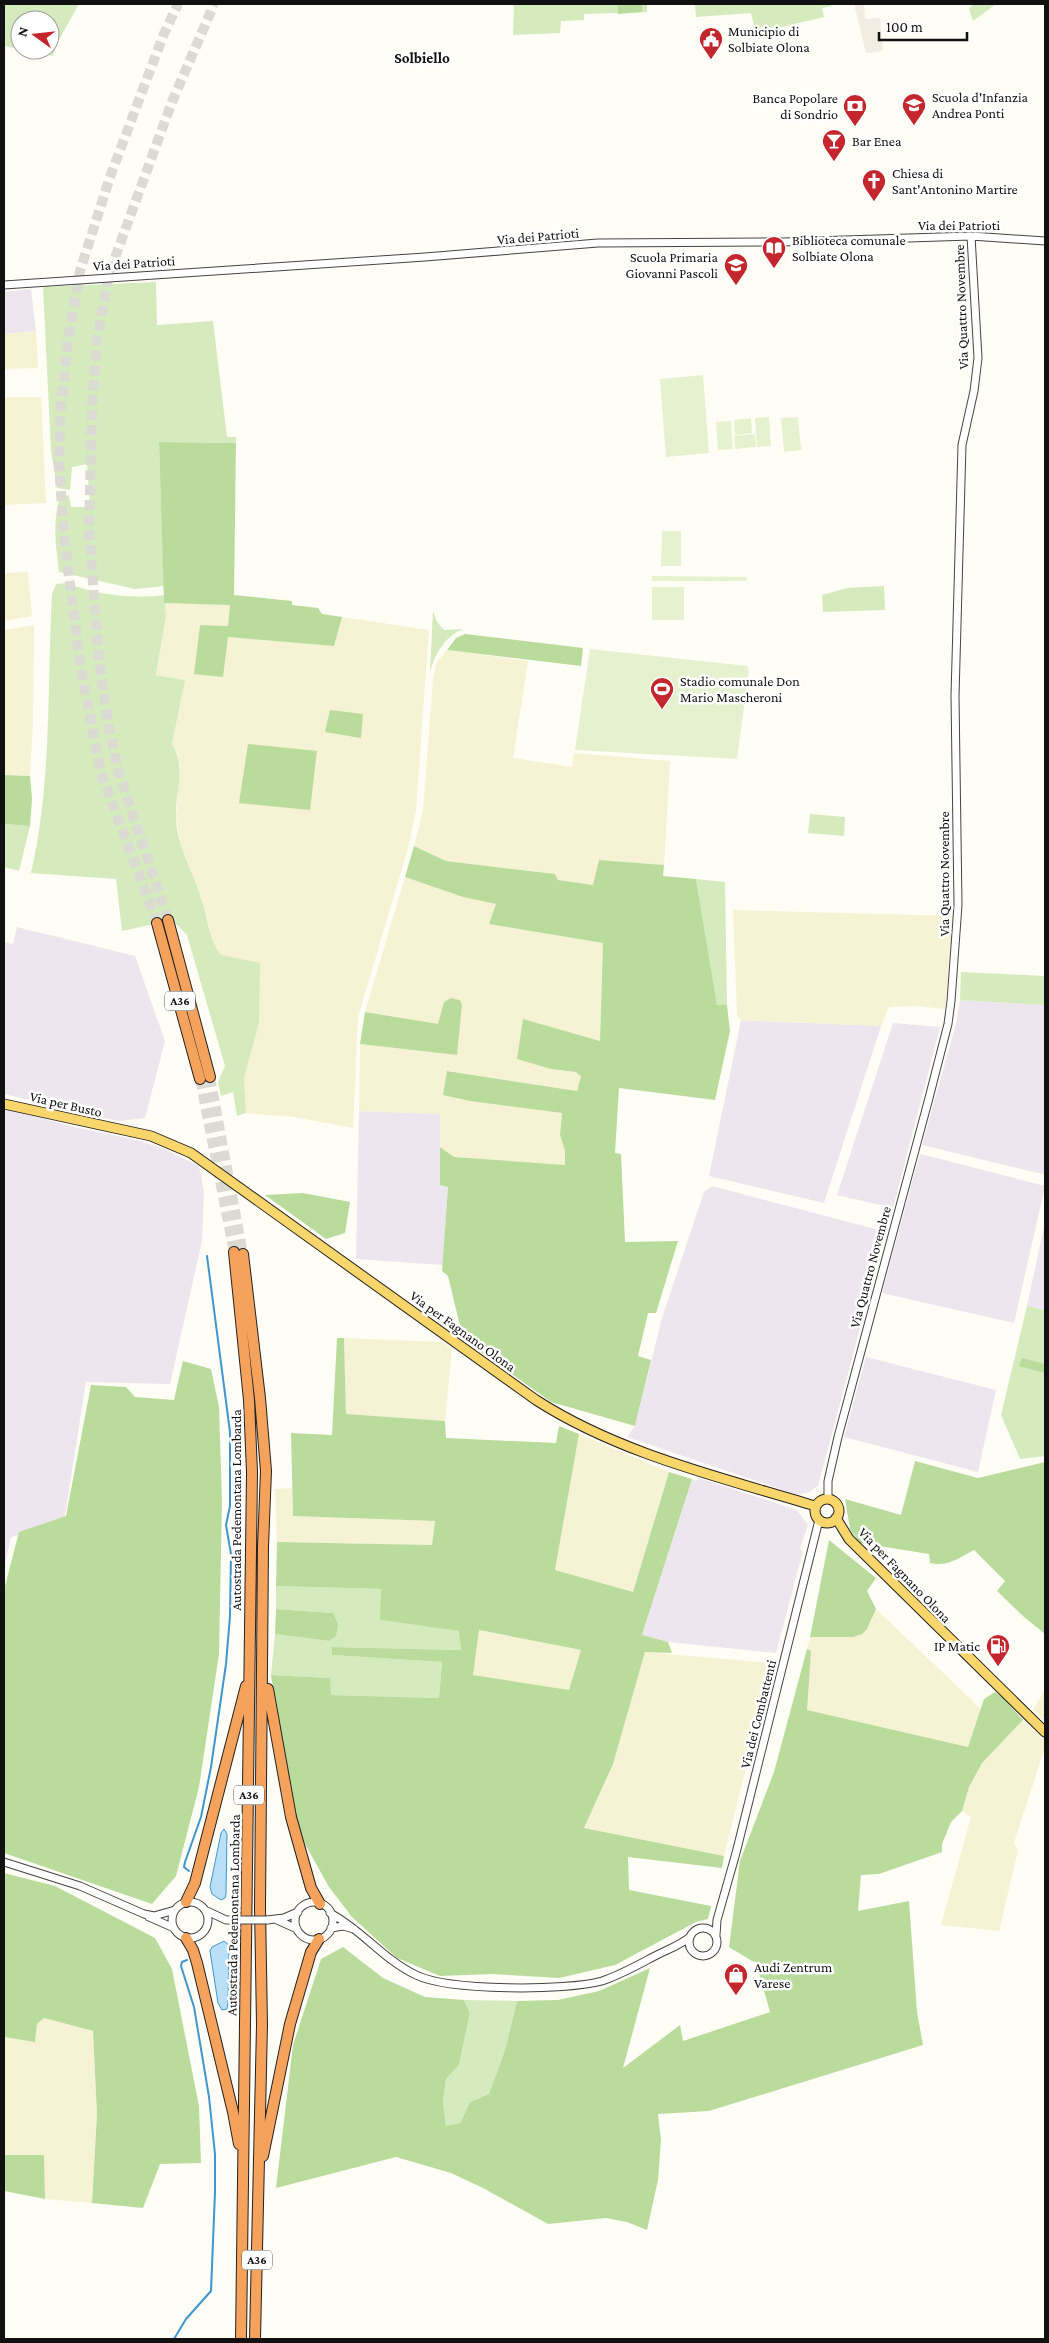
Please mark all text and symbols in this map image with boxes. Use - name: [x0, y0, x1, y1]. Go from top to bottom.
- north arrow: [10, 10, 60, 60]
- scale bar: [879, 10, 966, 42]
- text: 100 m: [886, 19, 923, 35]
- place label: Municipio di Solbiate Olona: [728, 23, 810, 55]
- text: N: [13, 25, 32, 38]
- public building icon: Municipio di Solbiate Olona: [698, 26, 724, 60]
- district label: Solbiello: [394, 50, 450, 66]
- place label: Scuola d'Infanzia Andrea Ponti: [932, 89, 1029, 121]
- place label: Banca Popolare di Sondrio: [752, 90, 838, 122]
- school or university icon: Scuola d'Infanzia Andrea Ponti: [901, 92, 927, 126]
- bank icon: Banca Popolare di Sondrio: [842, 93, 868, 127]
- bar icon: Bar Enea: [821, 128, 847, 162]
- place label: Bar Enea: [852, 133, 902, 149]
- place label: Chiesa di Sant'Antonino Martire: [892, 165, 1018, 197]
- church icon: Chiesa di Sant'Antonino Martire: [861, 168, 887, 202]
- street label: Via dei Patrioti: [918, 217, 1000, 233]
- street label: Via dei Patrioti: [496, 224, 580, 248]
- place label: Biblioteca comunale Solbiate Olona: [792, 232, 906, 264]
- library icon: Biblioteca comunale Solbiate Olona: [761, 235, 787, 269]
- street label: Via Quattro Novembre: [951, 244, 971, 370]
- place label: Scuola Primaria Giovanni Pascoli: [626, 249, 719, 281]
- street label: Via dei Patrioti: [92, 252, 176, 274]
- school or university icon: Scuola Primaria Giovanni Pascoli: [723, 252, 749, 286]
- place label: Stadio comunale Don Mario Mascheroni: [680, 673, 800, 705]
- sports icon: Stadio comunale Don Mario Mascheroni: [649, 676, 675, 710]
- street label: Via Quattro Novembre: [936, 811, 952, 937]
- road number: A36: [165, 991, 195, 1010]
- street label: Via per Busto: [28, 1088, 104, 1120]
- street label: Via Quattro Novembre: [846, 1204, 894, 1330]
- street label: Via per Fagnano Olona: [407, 1287, 519, 1375]
- street label: Autostrada Pedemontana Lombarda: [228, 1409, 244, 1611]
- street label: Via per Fagnano Olona: [855, 1524, 955, 1626]
- fuel station icon: IP Matic: [985, 1633, 1011, 1667]
- place label: IP Matic: [934, 1638, 980, 1654]
- street label: Via dei Combattenti: [737, 1658, 779, 1770]
- road number: A36: [234, 1786, 264, 1804]
- street label: Autostrada Pedemontana Lombarda: [223, 1814, 243, 2016]
- place label: Audi Zentrum Varese: [754, 1959, 832, 1991]
- shop icon: Audi Zentrum Varese: [723, 1962, 749, 1996]
- road number: A36: [242, 2250, 272, 2270]

